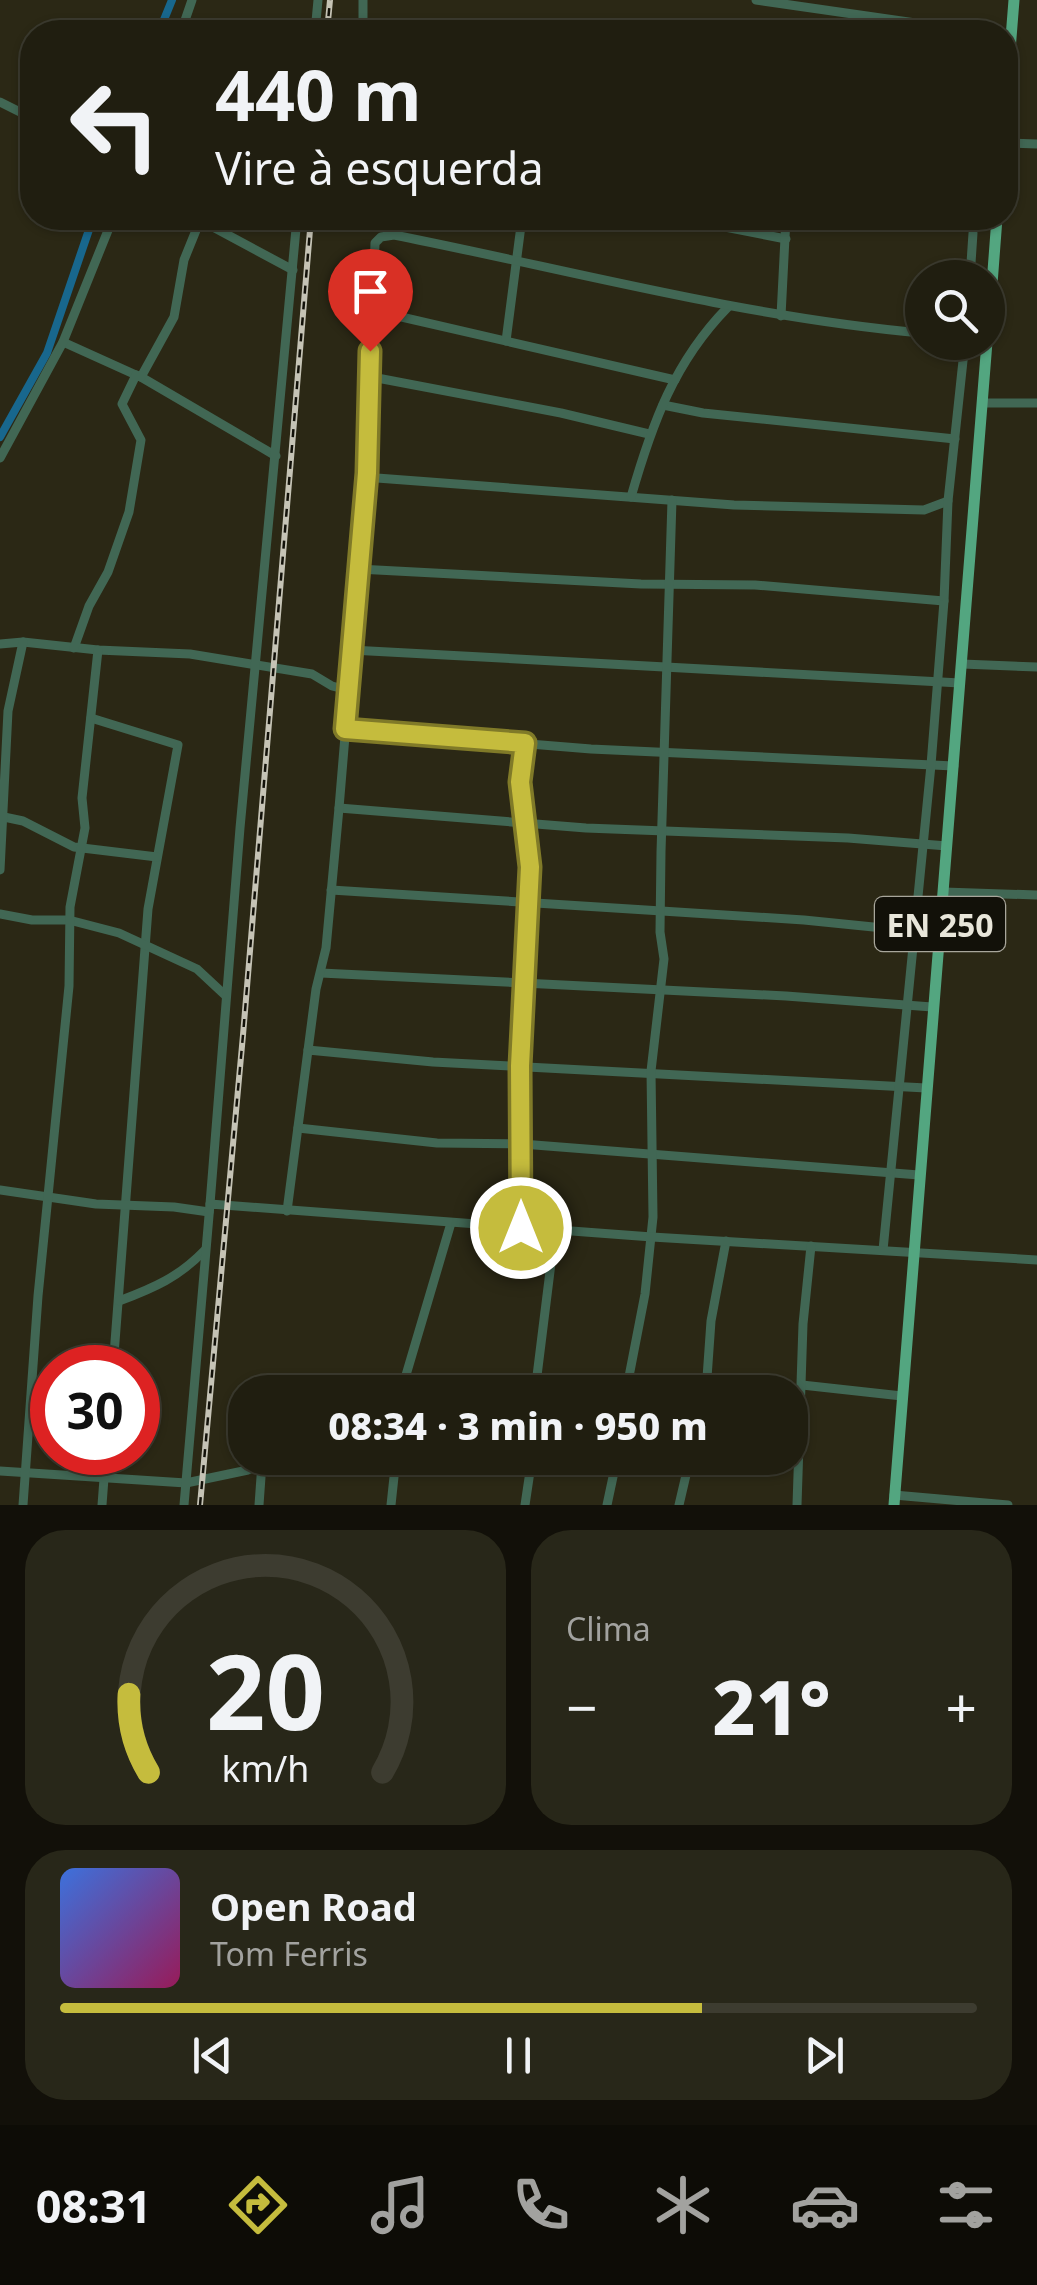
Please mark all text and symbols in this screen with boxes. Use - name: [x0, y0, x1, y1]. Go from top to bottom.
- text: 440 m: [215, 46, 422, 142]
- icon: left: [50, 60, 180, 190]
- text: Vire à esquerda: [215, 137, 544, 198]
- pin: [328, 249, 413, 352]
- map controls: [905, 260, 1005, 360]
- button: search: [905, 260, 1005, 360]
- icon: arrive: [343, 264, 398, 319]
- road number: EN 250: [875, 897, 1005, 951]
- position arrow: [469, 1176, 573, 1280]
- speed limit sign: 30: [30, 1345, 160, 1475]
- text: 08:34 · 3 min · 950 m: [328, 1399, 708, 1451]
- text: Clima: [566, 1607, 651, 1650]
- text: 20: [206, 1619, 325, 1760]
- text: 21°: [712, 1655, 831, 1757]
- text: −: [566, 1669, 597, 1744]
- text: +: [946, 1669, 977, 1744]
- text: km/h: [222, 1744, 309, 1792]
- text: Open Road: [210, 1880, 417, 1932]
- text: Tom Ferris: [210, 1932, 368, 1975]
- icon: previous: [185, 2028, 240, 2083]
- icon: pause: [491, 2028, 546, 2083]
- icon: next: [797, 2028, 852, 2083]
- icon: directions: [223, 2170, 293, 2240]
- icon: music: [365, 2170, 435, 2240]
- icon: phone: [506, 2170, 576, 2240]
- icon: climate: [648, 2170, 718, 2240]
- icon: car: [790, 2170, 860, 2240]
- icon: filters: [931, 2170, 1001, 2240]
- text: 08:31: [36, 2175, 151, 2236]

